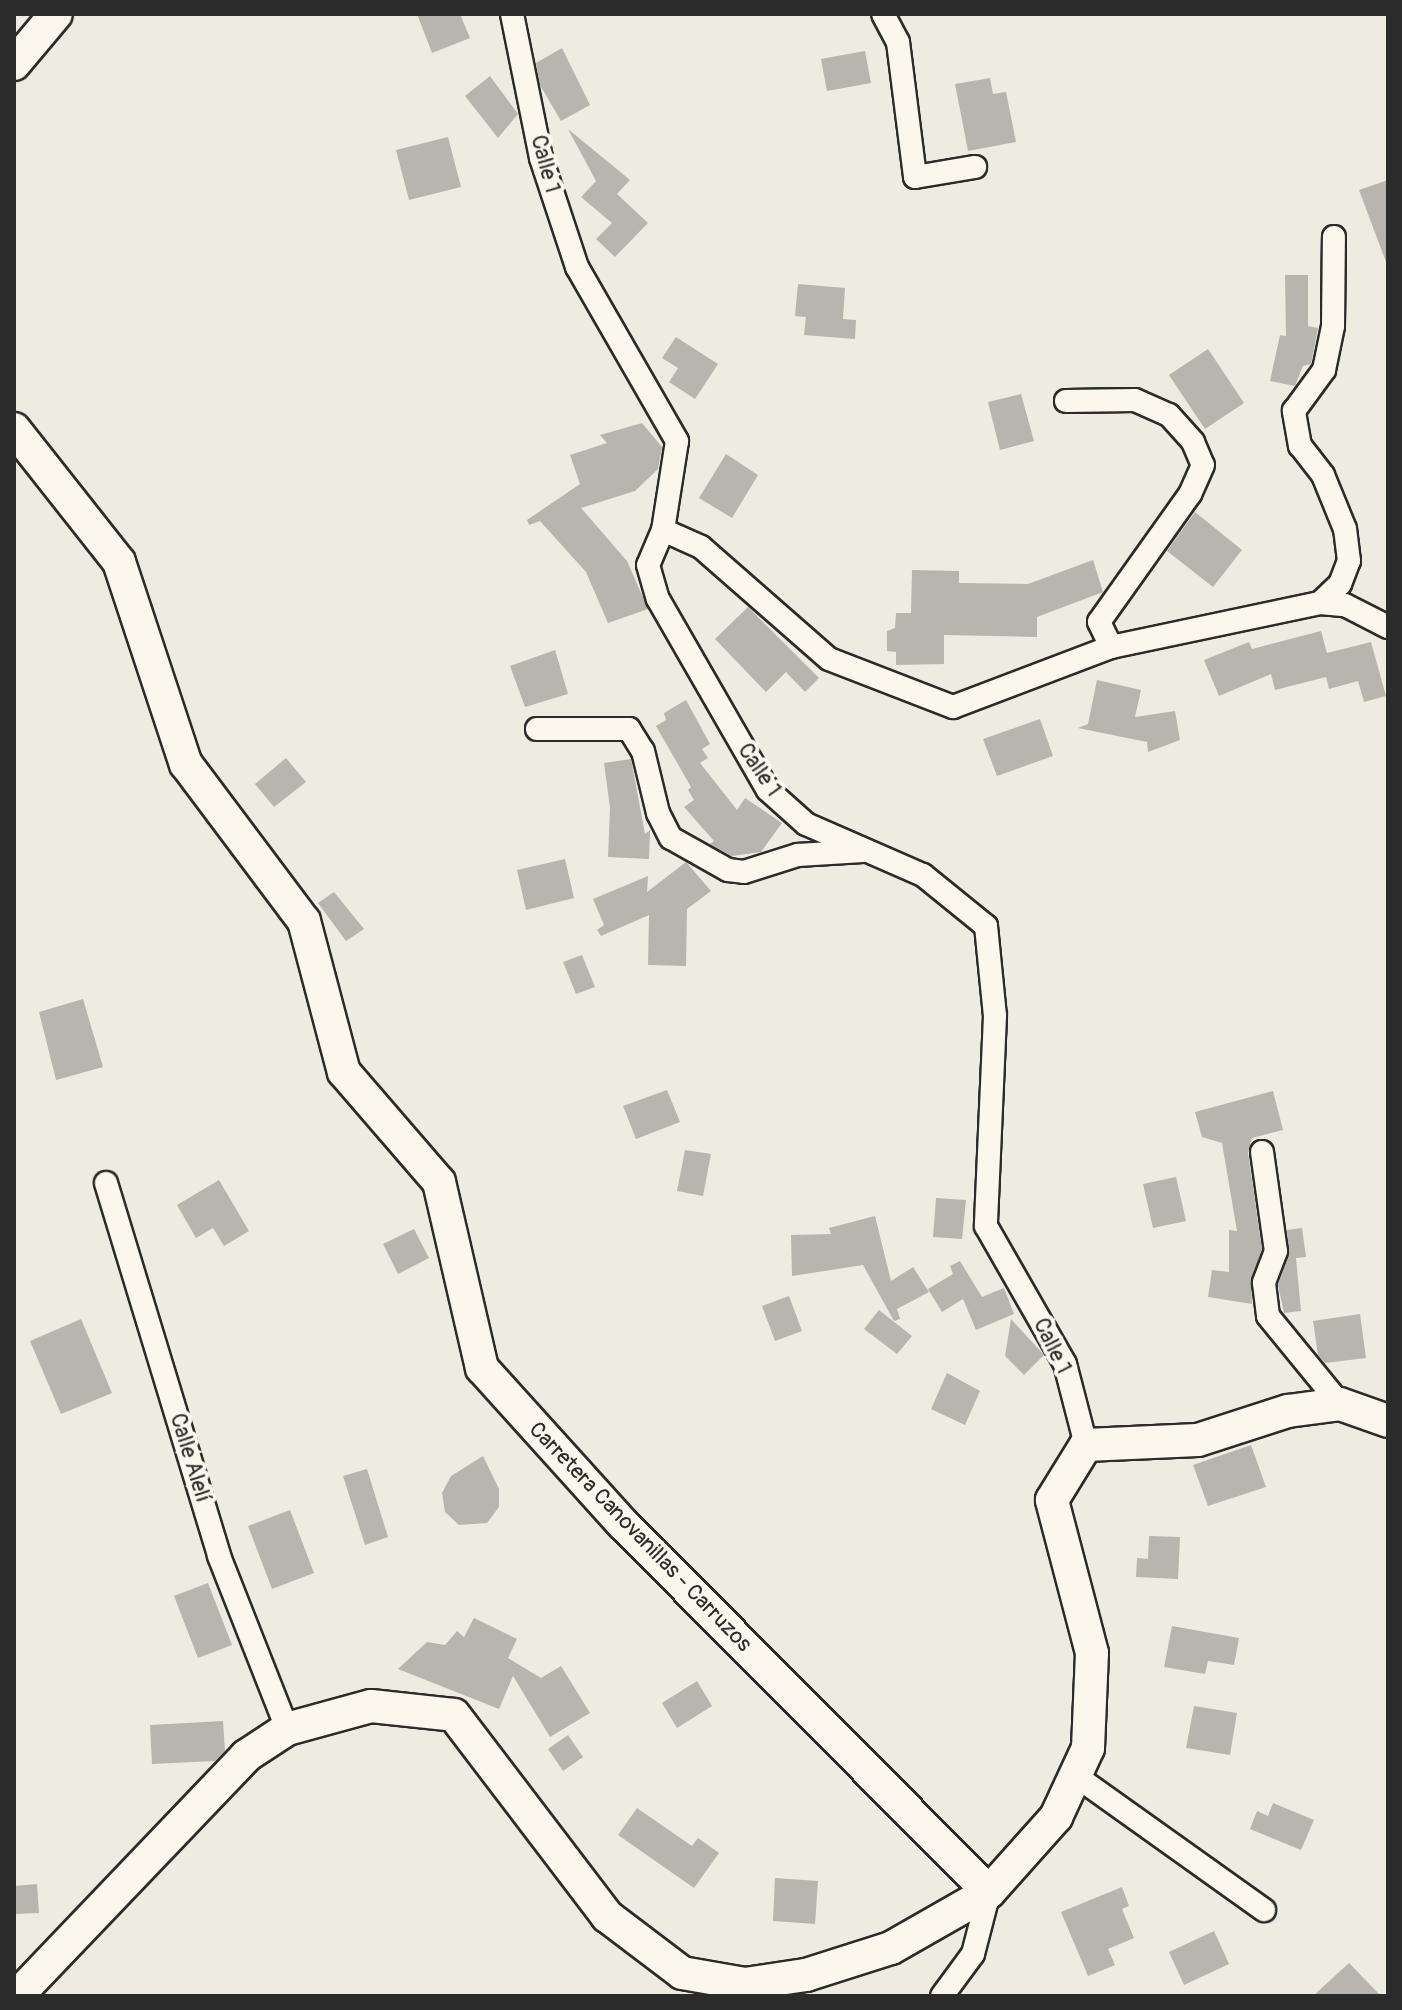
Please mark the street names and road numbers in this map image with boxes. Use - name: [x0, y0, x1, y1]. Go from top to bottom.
- street label: Calle 1: [525, 132, 565, 196]
- street label: Calle 1: [732, 738, 786, 802]
- street label: Calle 1: [1027, 1314, 1077, 1378]
- street label: Calle Alelí: [164, 1410, 216, 1506]
- street label: Carretera Canovanillas - Carruzos: [523, 1417, 757, 1657]

